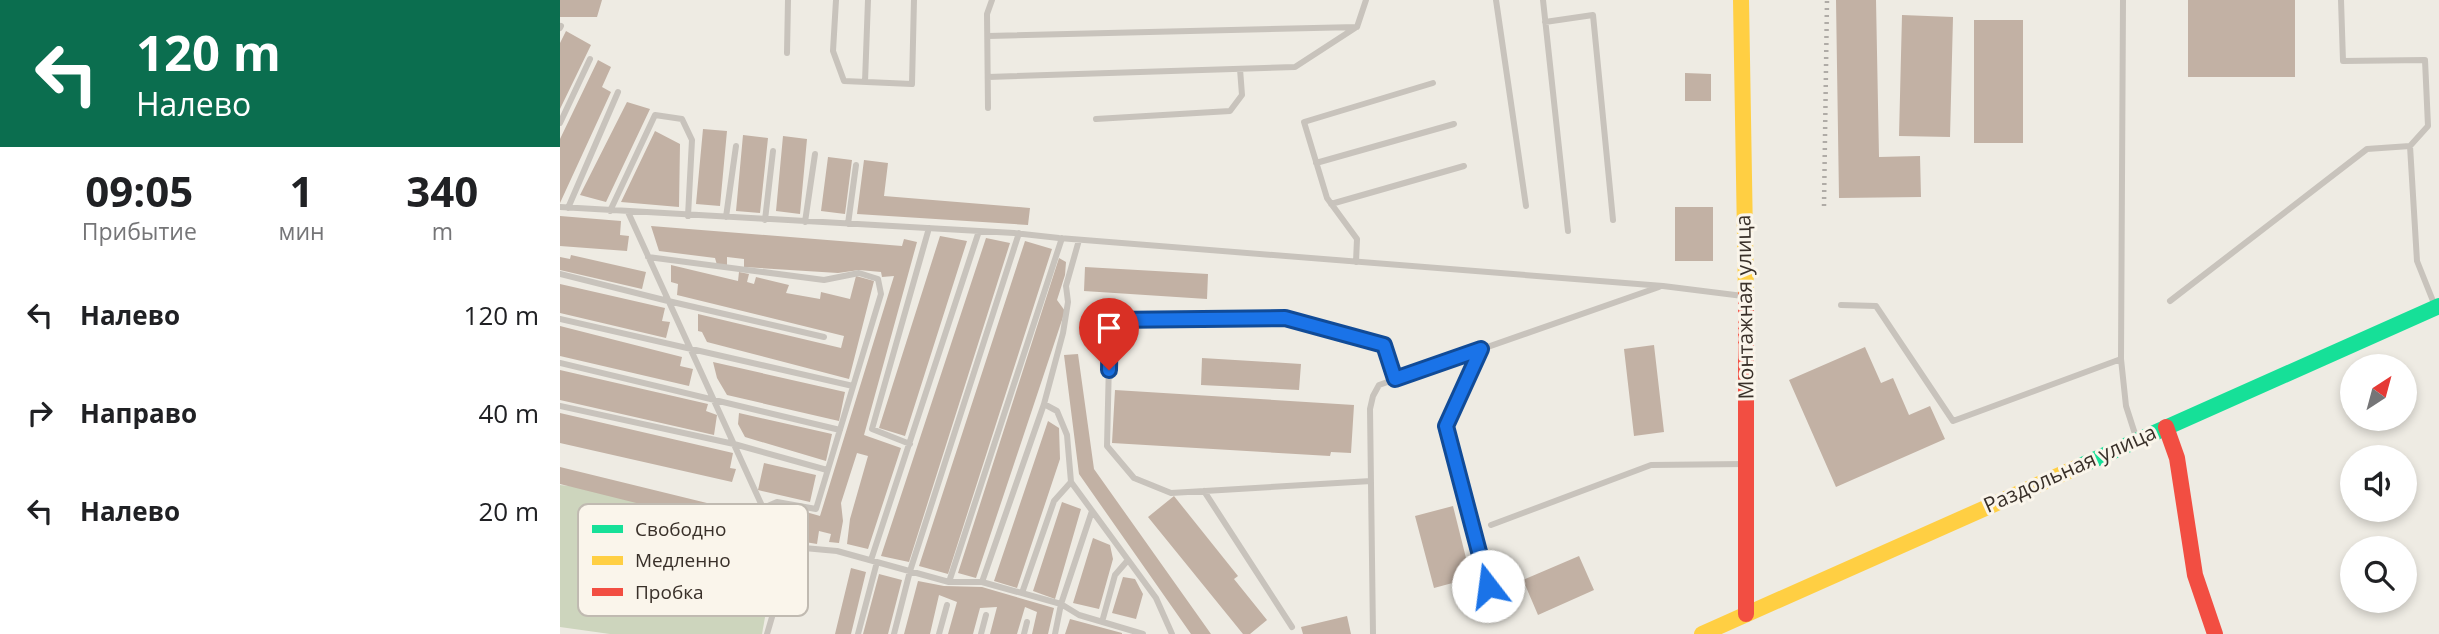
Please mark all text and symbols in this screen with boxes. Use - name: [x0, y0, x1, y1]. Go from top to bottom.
- text: 120 m: [136, 19, 281, 85]
- icon: left: [21, 28, 112, 119]
- text: Налево: [136, 82, 251, 125]
- text: 09:05: [85, 162, 193, 219]
- text: 1: [290, 162, 314, 219]
- text: 340: [406, 162, 478, 219]
- text: Прибытие: [82, 215, 197, 247]
- text: мин: [279, 215, 325, 247]
- text: m: [432, 215, 453, 247]
- street label: Монтажная улица: [1728, 215, 1760, 400]
- icon: left: [21, 296, 59, 334]
- text: Налево: [80, 297, 180, 333]
- text: 120 m: [464, 297, 539, 333]
- pin: [1079, 298, 1139, 370]
- icon: arrive: [1090, 309, 1128, 347]
- north arrow: [2340, 354, 2417, 430]
- map controls: [2340, 354, 2417, 613]
- icon: right: [21, 394, 59, 432]
- text: Направо: [80, 395, 197, 431]
- text: 40 m: [478, 395, 539, 431]
- street label: Раздольная улица: [1979, 417, 2160, 519]
- button: sound: [2340, 445, 2417, 522]
- icon: left: [21, 492, 59, 530]
- text: Налево: [80, 493, 180, 529]
- text: 20 m: [478, 493, 539, 529]
- legend: [578, 504, 808, 616]
- text: Свободно: [635, 516, 726, 542]
- button: search: [2340, 536, 2417, 613]
- text: Медленно: [635, 547, 731, 573]
- position arrow: [1451, 549, 1525, 623]
- text: Пробка: [635, 579, 704, 605]

